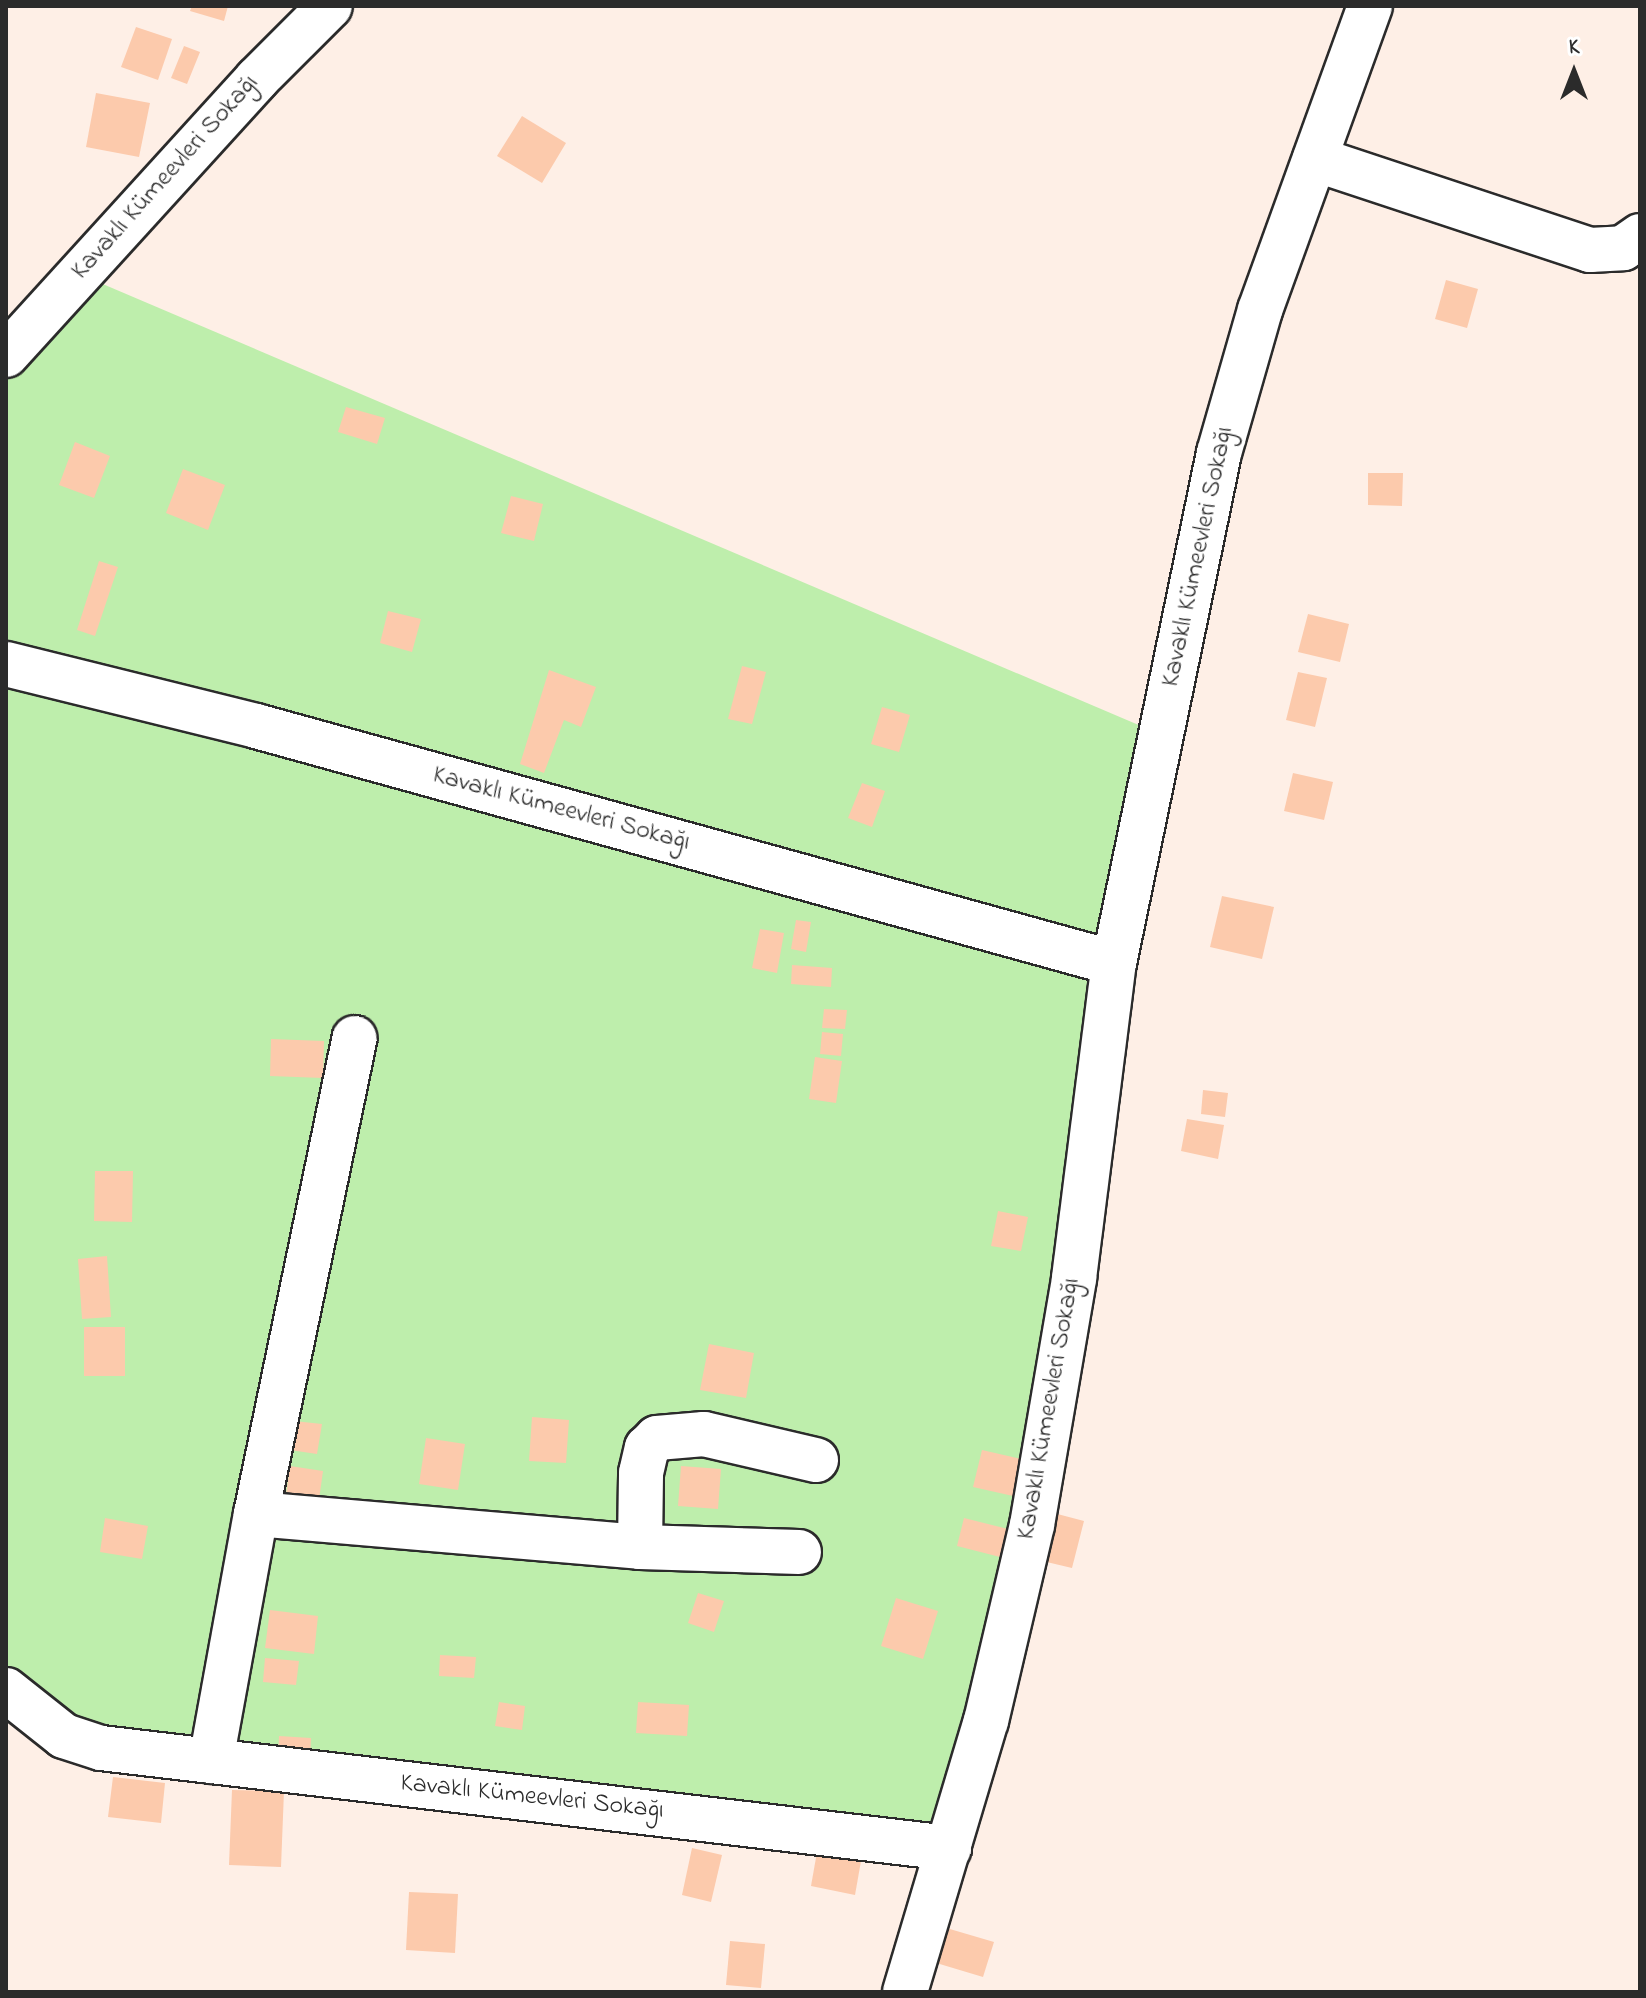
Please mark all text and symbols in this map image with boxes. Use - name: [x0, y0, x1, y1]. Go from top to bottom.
- north arrow: [1534, 32, 1614, 112]
- text: K: [1569, 32, 1579, 64]
- street label: Kavaklı Kümeevleri Sokağı: [66, 69, 266, 287]
- street label: Kavaklı Kümeevleri Sokağı: [1156, 424, 1242, 690]
- street label: Kavaklı Kümeevleri Sokağı: [429, 761, 693, 859]
- street label: Kavaklı Kümeevleri Sokağı: [1012, 1276, 1088, 1542]
- street label: Kavaklı Kümeevleri Sokağı: [399, 1769, 665, 1827]

